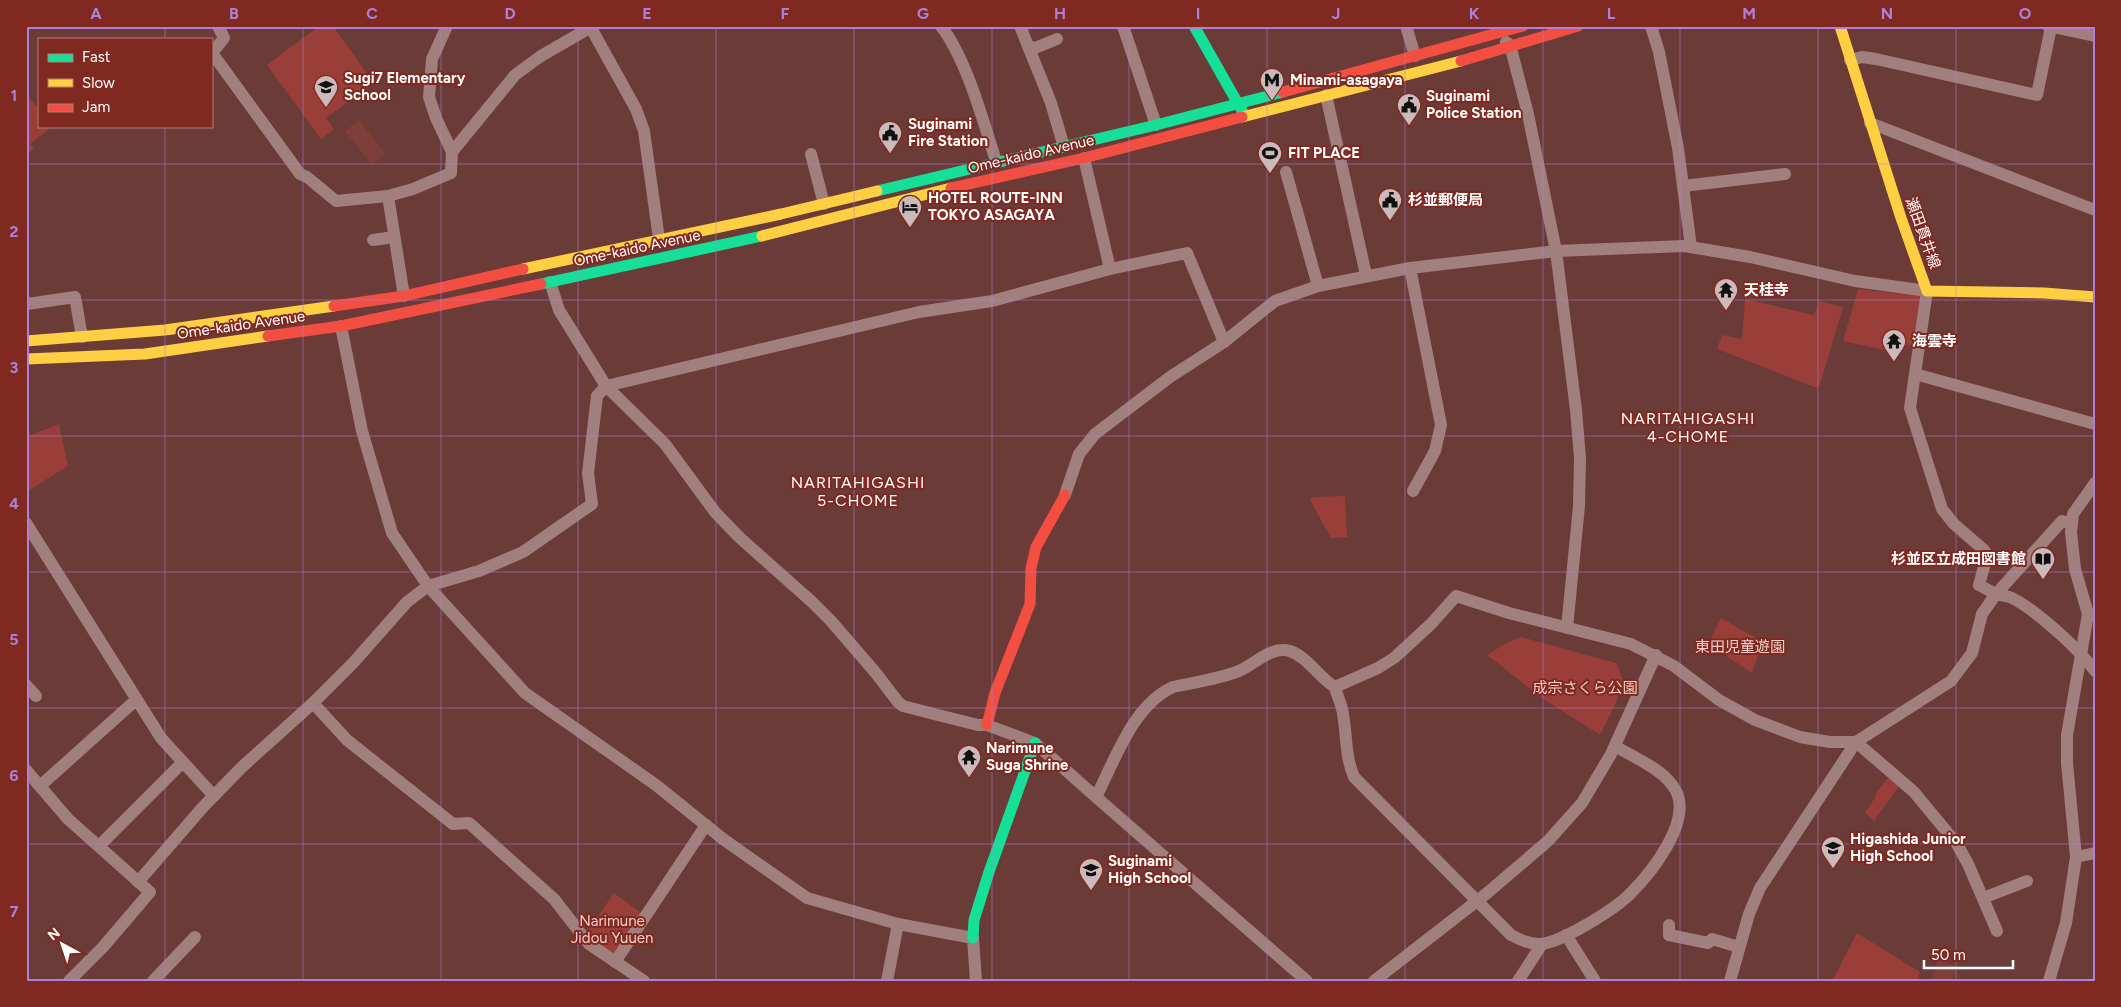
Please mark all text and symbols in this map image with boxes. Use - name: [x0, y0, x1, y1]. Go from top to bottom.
- text: A: [90, 4, 102, 23]
- text: B: [229, 4, 239, 23]
- text: C: [366, 4, 378, 23]
- text: D: [504, 4, 516, 23]
- text: E: [642, 4, 652, 23]
- text: F: [781, 4, 790, 23]
- text: G: [917, 4, 929, 23]
- text: H: [1054, 4, 1066, 23]
- text: I: [1196, 4, 1200, 23]
- text: J: [1332, 4, 1340, 23]
- text: K: [1469, 4, 1480, 23]
- text: L: [1607, 4, 1616, 23]
- text: M: [1742, 4, 1756, 23]
- text: N: [1881, 4, 1893, 23]
- text: O: [2019, 4, 2032, 23]
- legend: [38, 38, 212, 128]
- text: Fast: [82, 48, 111, 66]
- metro station icon: Minami-asagaya: [1259, 67, 1285, 101]
- place label: Sugi7 Elementary School: [344, 69, 466, 104]
- place label: Minami-asagaya: [1290, 71, 1403, 89]
- text: Slow: [82, 74, 115, 92]
- school or university icon: Sugi7 Elementary School: [313, 74, 339, 108]
- text: 1: [11, 86, 17, 105]
- place label: Suginami Police Station: [1426, 87, 1522, 122]
- public building icon: Suginami Police Station: [1396, 92, 1422, 126]
- text: Jam: [82, 98, 110, 116]
- place label: Suginami Fire Station: [908, 115, 988, 150]
- public building icon: Suginami Fire Station: [877, 120, 903, 154]
- street label: Ome-kaido Avenue: [966, 131, 1096, 177]
- sports icon: FIT PLACE: [1257, 140, 1283, 174]
- place label: FIT PLACE: [1288, 144, 1360, 162]
- public building icon: 杉並郵便局: [1377, 187, 1403, 221]
- place label: HOTEL ROUTE-INN TOKYO ASAGAYA: [928, 189, 1063, 224]
- place label: 杉並郵便局: [1408, 191, 1483, 209]
- hotel icon: HOTEL ROUTE-INN TOKYO ASAGAYA: [897, 194, 923, 228]
- street label: 瀬田貫井線: [1902, 195, 1944, 271]
- text: 2: [9, 222, 19, 241]
- street label: Ome-kaido Avenue: [572, 226, 702, 270]
- temple icon: 天桂寺: [1713, 277, 1739, 311]
- place label: 天桂寺: [1744, 281, 1789, 299]
- street label: Ome-kaido Avenue: [176, 307, 306, 343]
- temple icon: 海雲寺: [1881, 328, 1907, 362]
- place label: 海雲寺: [1912, 332, 1957, 350]
- text: 3: [10, 358, 19, 377]
- district label: NARITAHIGASHI 4-CHOME: [1621, 409, 1755, 446]
- district label: NARITAHIGASHI 5-CHOME: [791, 473, 925, 510]
- text: 4: [9, 494, 19, 513]
- library icon: 杉並区立成田図書館: [2030, 546, 2056, 580]
- place label: 杉並区立成田図書館: [1891, 550, 2026, 568]
- text: 5: [9, 630, 19, 649]
- park label: 東田児童遊園: [1695, 638, 1785, 656]
- park label: 成宗さくら公園: [1532, 679, 1638, 697]
- place label: Narimune Suga Shrine: [986, 739, 1069, 774]
- temple icon: Narimune Suga Shrine: [956, 744, 982, 778]
- text: 6: [9, 766, 19, 785]
- place label: Higashida Junior High School: [1850, 830, 1966, 865]
- school or university icon: Higashida Junior High School: [1820, 835, 1846, 869]
- place label: Suginami High School: [1108, 852, 1191, 887]
- school or university icon: Suginami High School: [1078, 857, 1104, 891]
- text: 7: [10, 902, 19, 921]
- park label: Narimune Jidou Yuuen: [571, 912, 653, 947]
- north arrow: [38, 920, 88, 970]
- text: N: [44, 924, 64, 944]
- scale bar: [1924, 937, 2012, 969]
- text: 50 m: [1931, 946, 1966, 964]

